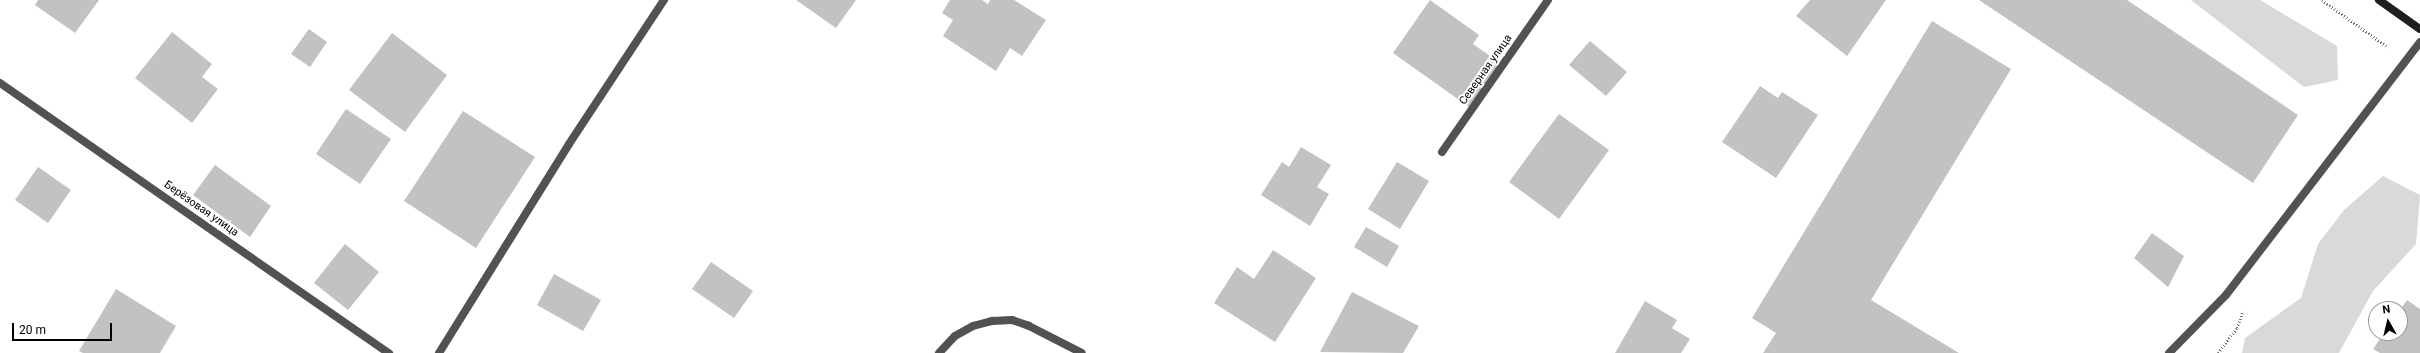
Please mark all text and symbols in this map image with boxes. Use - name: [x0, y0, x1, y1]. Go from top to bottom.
- street label: Северная улица: [1457, 32, 1515, 108]
- street label: Берёзовая улица: [161, 178, 241, 240]
- north arrow: [2368, 301, 2408, 341]
- text: N: [2382, 303, 2391, 317]
- scale bar: [14, 315, 114, 341]
- text: 20 m: [19, 323, 46, 337]

